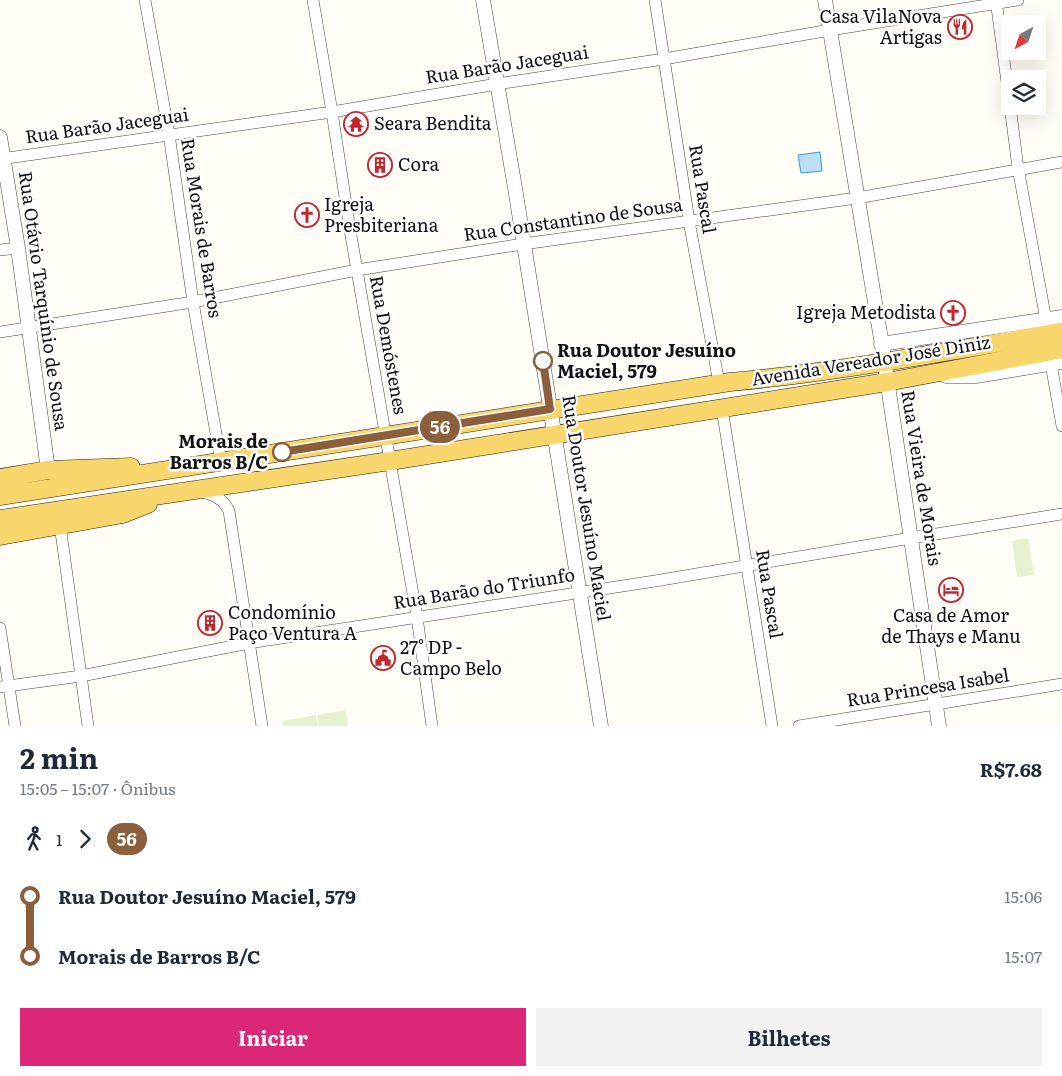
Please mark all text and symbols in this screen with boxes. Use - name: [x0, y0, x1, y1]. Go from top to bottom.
- place label: Casa VilaNova Artigas: [819, 2, 942, 50]
- restaurant icon: Casa VilaNova Artigas: [947, 14, 973, 40]
- north arrow: [1001, 15, 1046, 60]
- map controls: [1001, 15, 1046, 115]
- street label: Rua Barão Jaceguai: [423, 37, 590, 90]
- button: layers: [1001, 70, 1046, 115]
- street label: Rua Barão Jaceguai: [23, 100, 190, 149]
- place label: Seara Bendita: [374, 109, 492, 136]
- temple icon: Seara Bendita: [343, 111, 369, 137]
- street label: Rua Morais de Barros: [175, 136, 230, 319]
- street label: Rua Pascal: [683, 142, 724, 235]
- place label: Cora: [398, 150, 439, 177]
- building icon: Cora: [367, 152, 393, 178]
- street label: Rua Otávio Tarquínio de Sousa: [13, 169, 76, 433]
- place label: Igreja Presbiteriana: [324, 190, 439, 238]
- street label: Rua Constantino de Sousa: [461, 190, 684, 247]
- church icon: Igreja Presbiteriana: [294, 202, 320, 228]
- street label: Rua Demóstenes: [364, 273, 415, 416]
- place label: Igreja Metodista: [796, 298, 936, 325]
- church icon: Igreja Metodista: [940, 300, 966, 326]
- street label: Avenida Vereador José Diniz: [749, 327, 992, 392]
- place label: Rua Doutor Jesuíno Maciel, 579: [557, 336, 736, 384]
- marker: Rua Doutor Jesuíno Maciel, 579: [533, 351, 553, 371]
- street label: Rua Vieira de Morais: [895, 388, 950, 567]
- street label: Rua Doutor Jesuíno Maciel: [556, 393, 619, 623]
- line badge: 56: [418, 411, 462, 443]
- text: 56: [430, 413, 450, 440]
- place label: Morais de Barros B/C: [169, 427, 268, 475]
- marker: Morais de Barros B/C: [272, 442, 292, 462]
- street label: Rua Pascal: [750, 547, 791, 640]
- street label: Rua Barão do Triunfo: [391, 560, 577, 615]
- hotel icon: Casa de Amor de Thays e Manu: [938, 577, 964, 603]
- place label: Condomínio Paço Ventura A: [228, 598, 357, 646]
- place label: Casa de Amor de Thays e Manu: [881, 601, 1021, 649]
- building icon: Condomínio Paço Ventura A: [197, 610, 223, 636]
- place label: 27° DP - Campo Belo: [400, 633, 502, 681]
- public building icon: 27° DP - Campo Belo: [370, 645, 396, 671]
- street label: Rua Princesa Isabel: [845, 660, 1011, 713]
- text: 2 min: [20, 736, 98, 778]
- text: R$7.68: [980, 755, 1042, 783]
- text: 15:05 – 15:07 · Ônibus: [20, 776, 176, 800]
- icon: walk: [20, 825, 48, 853]
- icon: forward: [71, 825, 99, 853]
- text: 56: [117, 825, 137, 852]
- text: 1: [56, 827, 63, 851]
- text: Rua Doutor Jesuíno Maciel, 579: [58, 882, 356, 910]
- text: 15:06: [1004, 884, 1042, 908]
- text: Morais de Barros B/C: [58, 942, 261, 970]
- text: 15:07: [1005, 944, 1042, 968]
- button: Iniciar: [20, 1008, 526, 1066]
- button: Bilhetes: [536, 1008, 1042, 1066]

